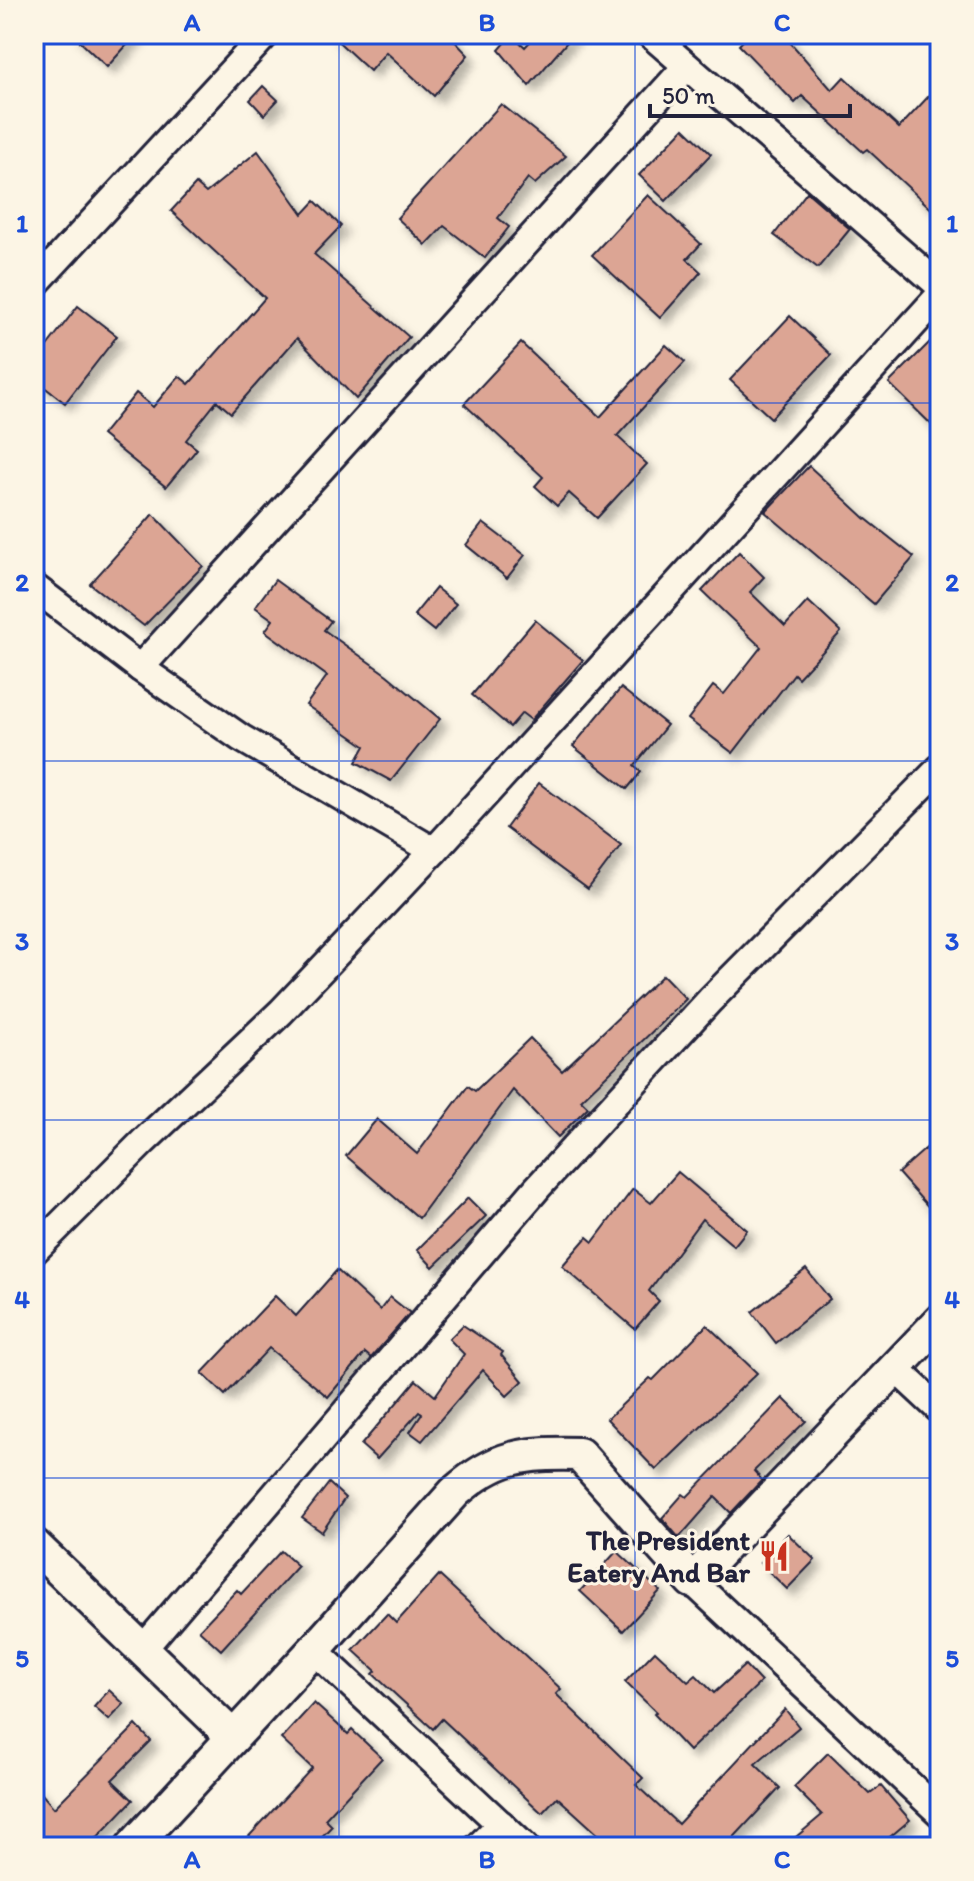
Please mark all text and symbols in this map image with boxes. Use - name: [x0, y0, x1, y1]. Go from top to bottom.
- text: A: [183, 6, 201, 38]
- text: B: [479, 6, 496, 38]
- text: C: [774, 6, 791, 38]
- scale bar: [650, 68, 850, 118]
- text: 50 m: [662, 81, 715, 110]
- text: 1: [16, 207, 28, 239]
- text: 1: [946, 207, 958, 239]
- text: 2: [15, 566, 29, 598]
- text: 2: [945, 566, 959, 598]
- text: 3: [15, 925, 29, 957]
- text: 3: [945, 925, 959, 957]
- text: 4: [14, 1283, 30, 1315]
- text: 4: [944, 1283, 960, 1315]
- place label: The President Eatery And Bar: [567, 1523, 751, 1589]
- restaurant icon: The President Eatery And Bar: [757, 1539, 791, 1573]
- text: 5: [15, 1642, 29, 1674]
- text: 5: [945, 1642, 959, 1674]
- text: A: [183, 1843, 201, 1875]
- text: B: [479, 1843, 496, 1875]
- text: C: [774, 1843, 791, 1875]

